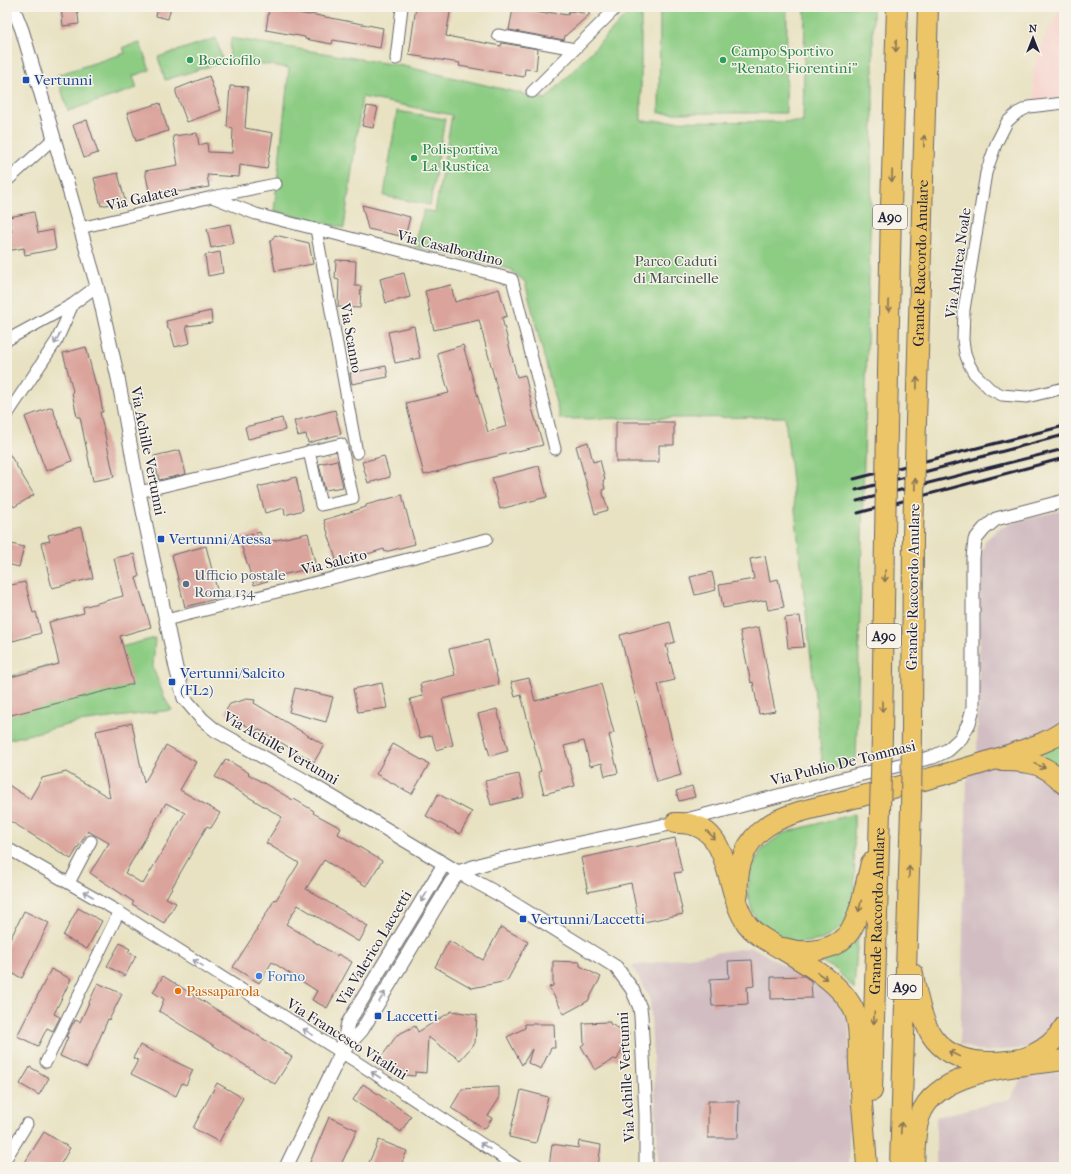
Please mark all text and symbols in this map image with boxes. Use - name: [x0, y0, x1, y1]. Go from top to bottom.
- north arrow: [1013, 18, 1053, 58]
- text: N: [1029, 22, 1038, 35]
- one-way arrow: [892, 39, 900, 52]
- place label: Campo Sportivo "Renato Fiorentini": [731, 42, 858, 77]
- place label: Bocciofilo: [198, 51, 261, 69]
- marker: Bocciofilo: [185, 55, 195, 65]
- marker: Campo Sportivo "Renato Fiorentini": [718, 55, 728, 65]
- place label: Vertunni: [33, 71, 93, 89]
- marker: Vertunni: [21, 75, 31, 85]
- one-way arrow: [920, 135, 927, 148]
- place label: Polisportiva La Rustica: [422, 140, 499, 175]
- marker: Polisportiva La Rustica: [409, 153, 419, 163]
- one-way arrow: [888, 169, 895, 182]
- street label: Grande Raccordo Anulare: [909, 179, 932, 347]
- street label: Via Galatea: [104, 181, 180, 215]
- road number: A90: [873, 205, 907, 229]
- street label: Via Andrea Noale: [941, 206, 975, 321]
- street label: Via Casalbordino: [394, 226, 505, 270]
- park label: Parco Caduti di Marcinelle: [633, 252, 719, 287]
- one-way arrow: [885, 299, 893, 312]
- street label: Via Scanno: [336, 301, 366, 375]
- one-way arrow: [53, 333, 60, 345]
- one-way arrow: [913, 377, 921, 390]
- street label: Via Achille Vertunni: [126, 384, 169, 517]
- one-way arrow: [911, 478, 919, 491]
- street label: Grande Raccordo Anulare: [903, 503, 923, 671]
- place label: Vertunni/Atessa: [168, 530, 273, 548]
- marker: Vertunni/Atessa: [156, 534, 166, 544]
- street label: Via Salcito: [298, 545, 369, 579]
- place label: Ufficio postale Roma 134: [194, 566, 286, 601]
- one-way arrow: [881, 569, 888, 582]
- marker: Ufficio postale Roma 134: [181, 579, 191, 589]
- road number: A90: [867, 624, 901, 648]
- place label: Vertunni/Salcito (FL2): [179, 664, 285, 699]
- marker: Vertunni/Salcito (FL2): [167, 677, 177, 687]
- one-way arrow: [878, 699, 886, 712]
- street label: Via Achille Vertunni: [219, 707, 343, 789]
- street label: Via Publio De Tommasi: [768, 736, 918, 790]
- one-way arrow: [1034, 763, 1046, 771]
- street label: Grande Raccordo Anulare: [866, 827, 889, 995]
- one-way arrow: [705, 830, 715, 839]
- one-way arrow: [905, 866, 912, 879]
- street label: Via Valerico Laccetti: [332, 887, 416, 1010]
- one-way arrow: [82, 890, 94, 898]
- one-way arrow: [419, 891, 427, 903]
- one-way arrow: [856, 899, 863, 912]
- place label: Vertunni/Laccetti: [530, 910, 646, 928]
- marker: Vertunni/Laccetti: [518, 914, 528, 924]
- one-way arrow: [193, 958, 204, 967]
- place label: Forno: [267, 967, 305, 985]
- marker: Forno: [254, 971, 264, 981]
- one-way arrow: [816, 972, 827, 980]
- road number: A90: [888, 975, 922, 999]
- place label: Passaparola: [186, 982, 261, 1000]
- marker: Passaparola: [173, 986, 183, 996]
- one-way arrow: [379, 991, 387, 1003]
- street label: Via Francesco Vitalini: [282, 994, 411, 1084]
- place label: Laccetti: [386, 1007, 438, 1025]
- marker: Laccetti: [373, 1011, 383, 1021]
- street label: Via Achille Vertunni: [614, 1011, 638, 1144]
- one-way arrow: [871, 1011, 878, 1024]
- one-way arrow: [303, 1028, 314, 1036]
- one-way arrow: [949, 1050, 961, 1057]
- one-way arrow: [370, 1070, 382, 1078]
- one-way arrow: [898, 1122, 905, 1135]
- one-way arrow: [480, 1142, 491, 1150]

